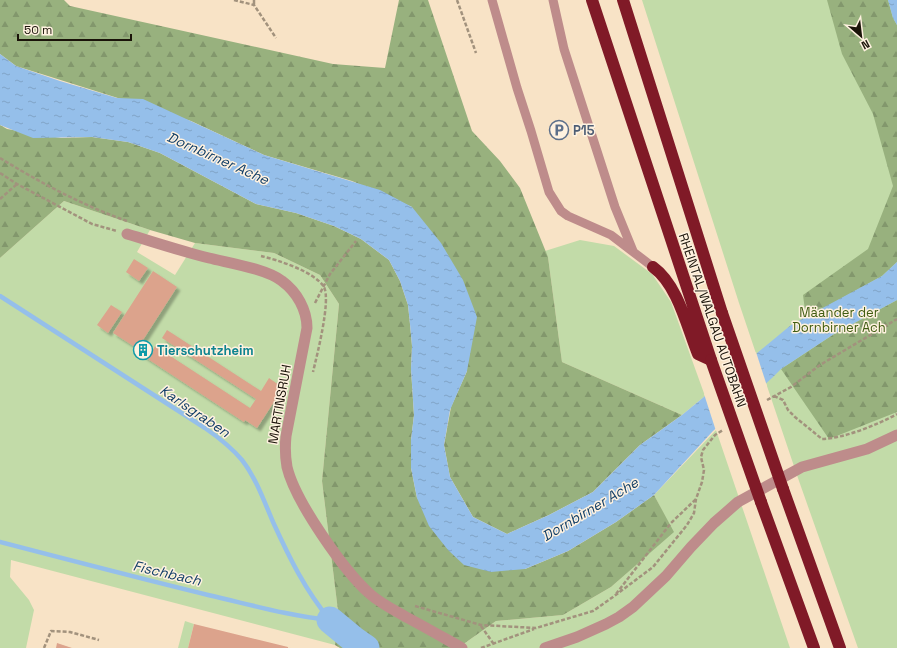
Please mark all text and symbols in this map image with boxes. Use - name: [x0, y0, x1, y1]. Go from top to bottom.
- scale bar: [18, 16, 131, 42]
- north arrow: [841, 16, 881, 56]
- text: 50 m: [24, 22, 52, 38]
- text: N: [859, 37, 872, 53]
- parking icon: P15: [548, 119, 570, 141]
- place label: P15: [573, 122, 595, 139]
- water label: Dornbirner Ache: [164, 128, 272, 189]
- street label: RHEINTAL/WALGAU AUTOBAHN: [675, 231, 750, 410]
- park label: Mäander der Dornbirner Ach: [792, 304, 886, 336]
- building icon: Tierschutzheim: [132, 339, 154, 361]
- place label: Tierschutzheim: [157, 342, 254, 359]
- street label: MARTINSRUH: [264, 363, 295, 445]
- water label: Karlsgraben: [157, 381, 234, 441]
- water label: Dornbirner Ache: [539, 473, 642, 545]
- water label: Fischbach: [131, 556, 203, 590]

